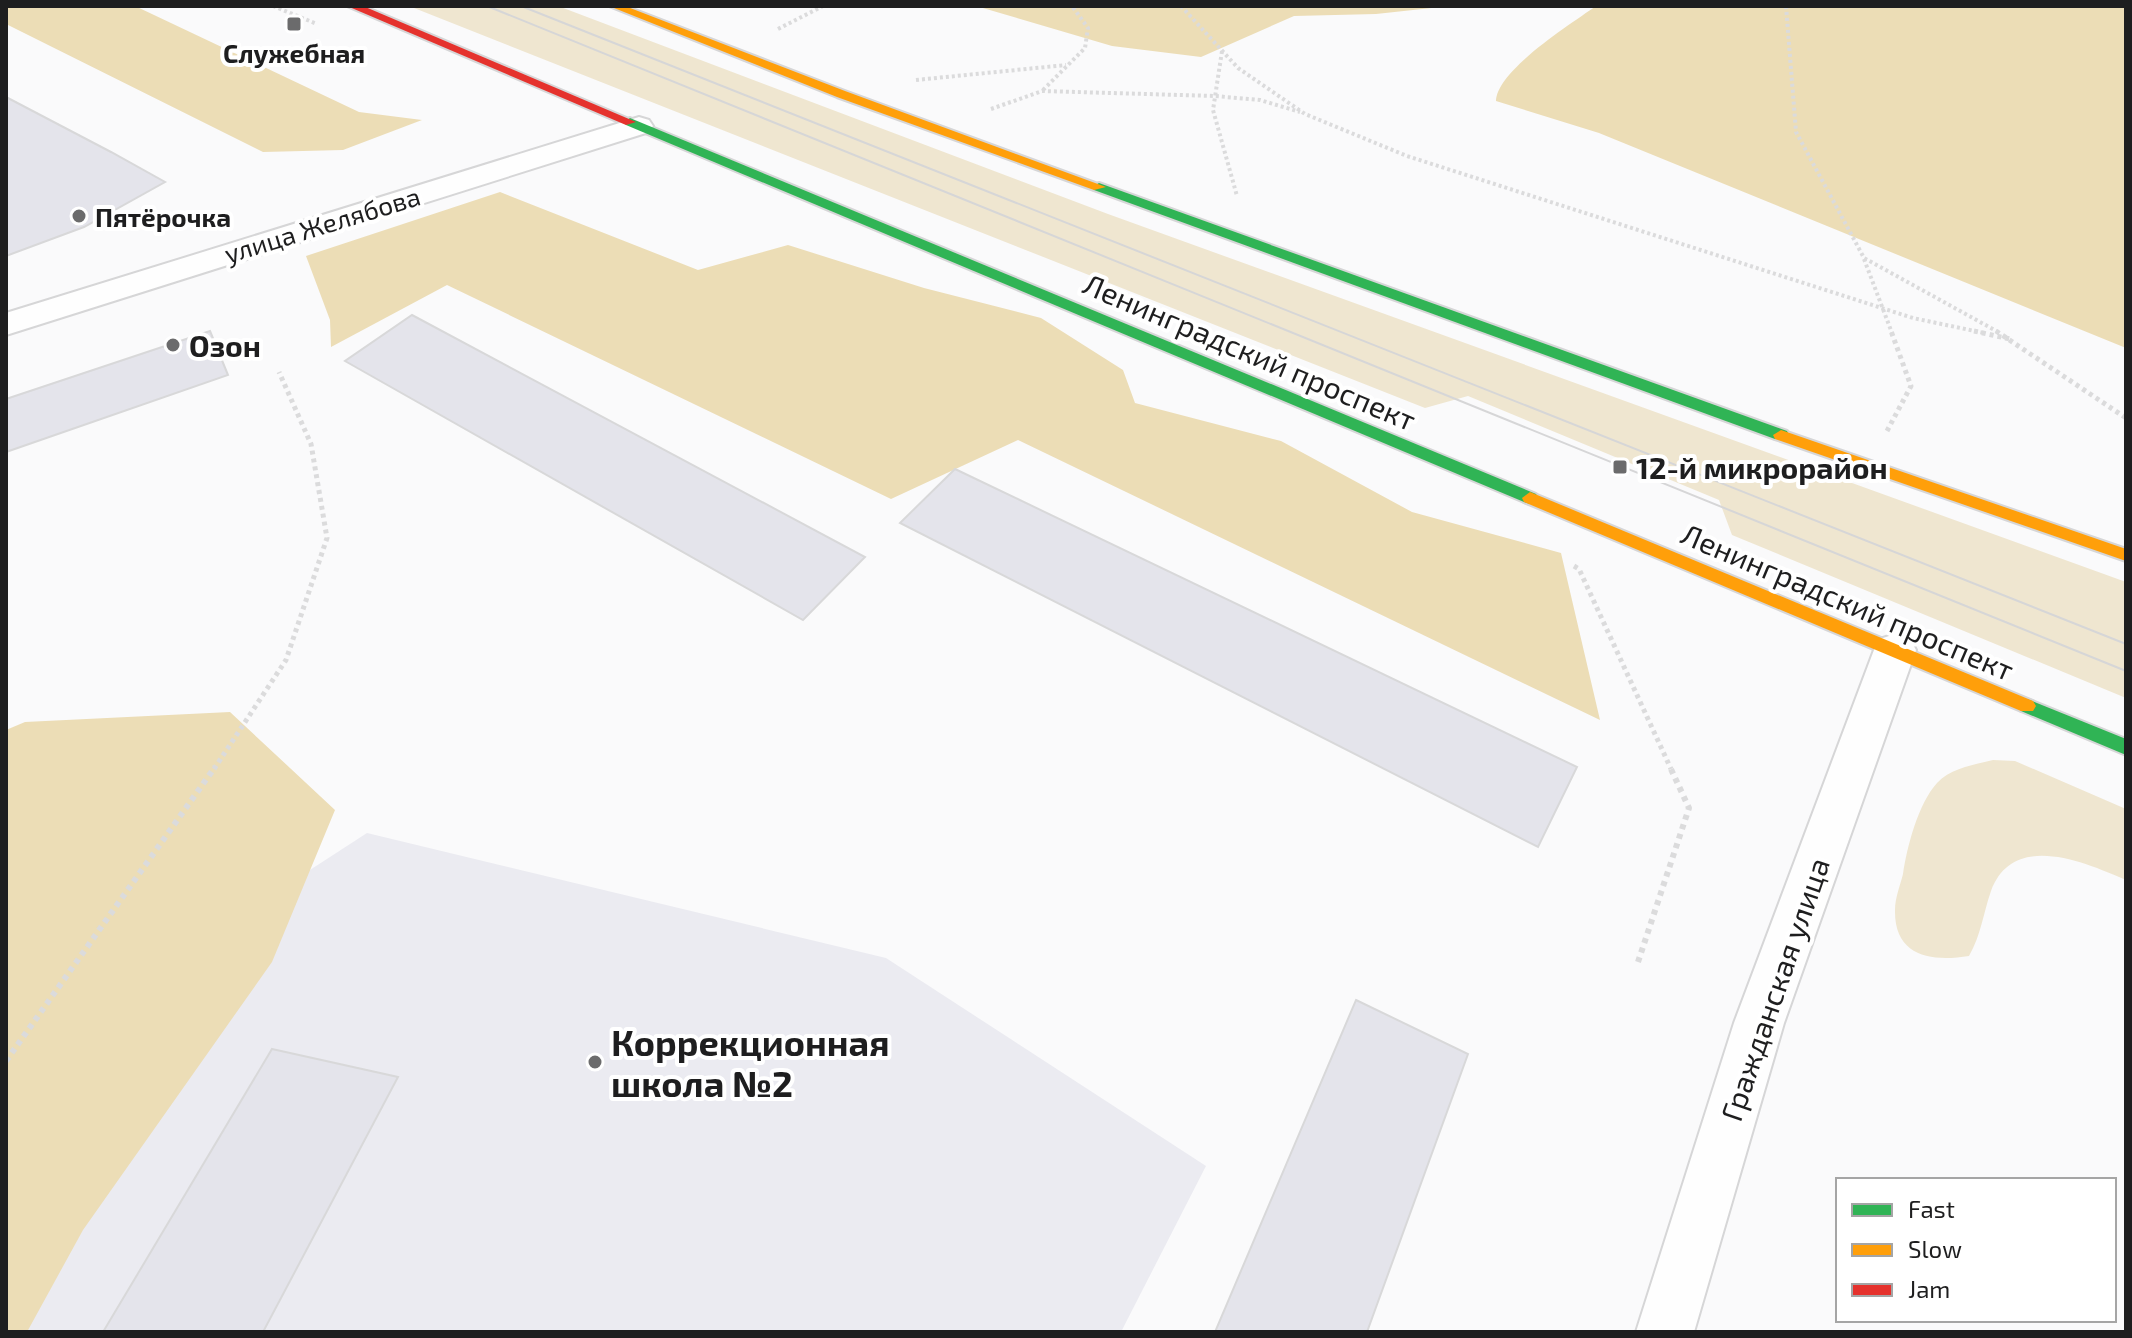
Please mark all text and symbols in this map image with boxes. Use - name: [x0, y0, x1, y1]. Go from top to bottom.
- marker: Служебная: [285, 15, 303, 33]
- place label: Служебная: [223, 37, 365, 68]
- street label: улица Желябова: [220, 179, 424, 269]
- place label: Пятёрочка: [95, 201, 231, 232]
- marker: Пятёрочка: [70, 207, 88, 225]
- street label: Ленинградский проспект: [1079, 265, 1421, 437]
- place label: Озон: [189, 327, 261, 363]
- marker: Озон: [164, 336, 182, 354]
- place label: 12-й микрорайон: [1636, 449, 1888, 485]
- marker: 12-й микрорайон: [1611, 458, 1629, 476]
- street label: Ленинградский проспект: [1677, 515, 2019, 687]
- street label: Гражданская улица: [1712, 853, 1837, 1126]
- place label: Коррекционная школа №2: [611, 1020, 890, 1104]
- marker: Коррекционная школа №2: [586, 1053, 604, 1071]
- legend: [1836, 1178, 2116, 1322]
- text: Fast: [1908, 1194, 1955, 1223]
- text: Slow: [1908, 1234, 1962, 1263]
- text: Jam: [1908, 1274, 1950, 1303]

